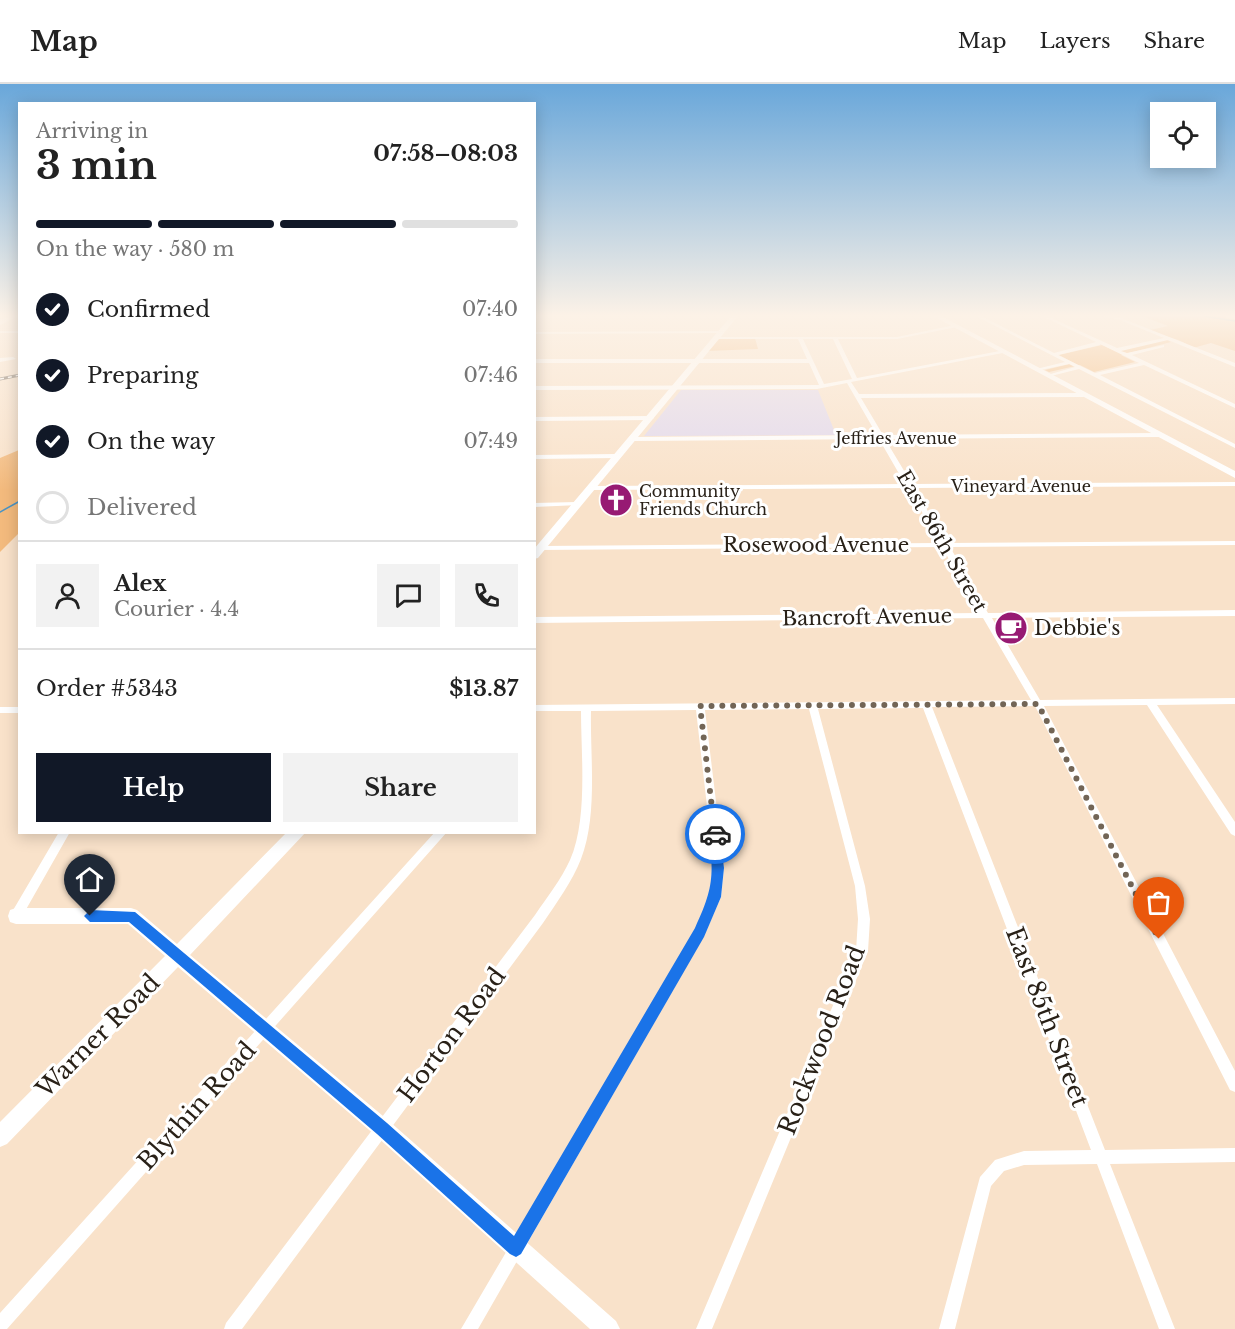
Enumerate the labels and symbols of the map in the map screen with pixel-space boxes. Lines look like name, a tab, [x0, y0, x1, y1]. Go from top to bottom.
street label: Jeffries Avenue	[833, 428, 957, 448]
street label: East 86th Street	[892, 466, 993, 617]
street label: Vineyard Avenue	[950, 476, 1091, 496]
place label: Community Friends Church	[639, 481, 767, 519]
church icon: Community Friends Church	[598, 482, 634, 518]
street label: Rosewood Avenue	[723, 533, 909, 557]
street label: Bancroft Avenue	[782, 604, 952, 630]
cafe icon: Debbie's	[993, 610, 1029, 646]
place label: Debbie's	[1034, 616, 1120, 640]
courier	[685, 804, 745, 864]
pin	[64, 854, 115, 916]
pin	[1133, 877, 1184, 939]
street label: East 85th Street	[1000, 923, 1095, 1111]
street label: Rockwood Road	[772, 941, 871, 1139]
street label: Horton Road	[392, 962, 512, 1108]
street label: Warner Road	[29, 968, 165, 1104]
street label: Blythin Road	[131, 1036, 262, 1176]

